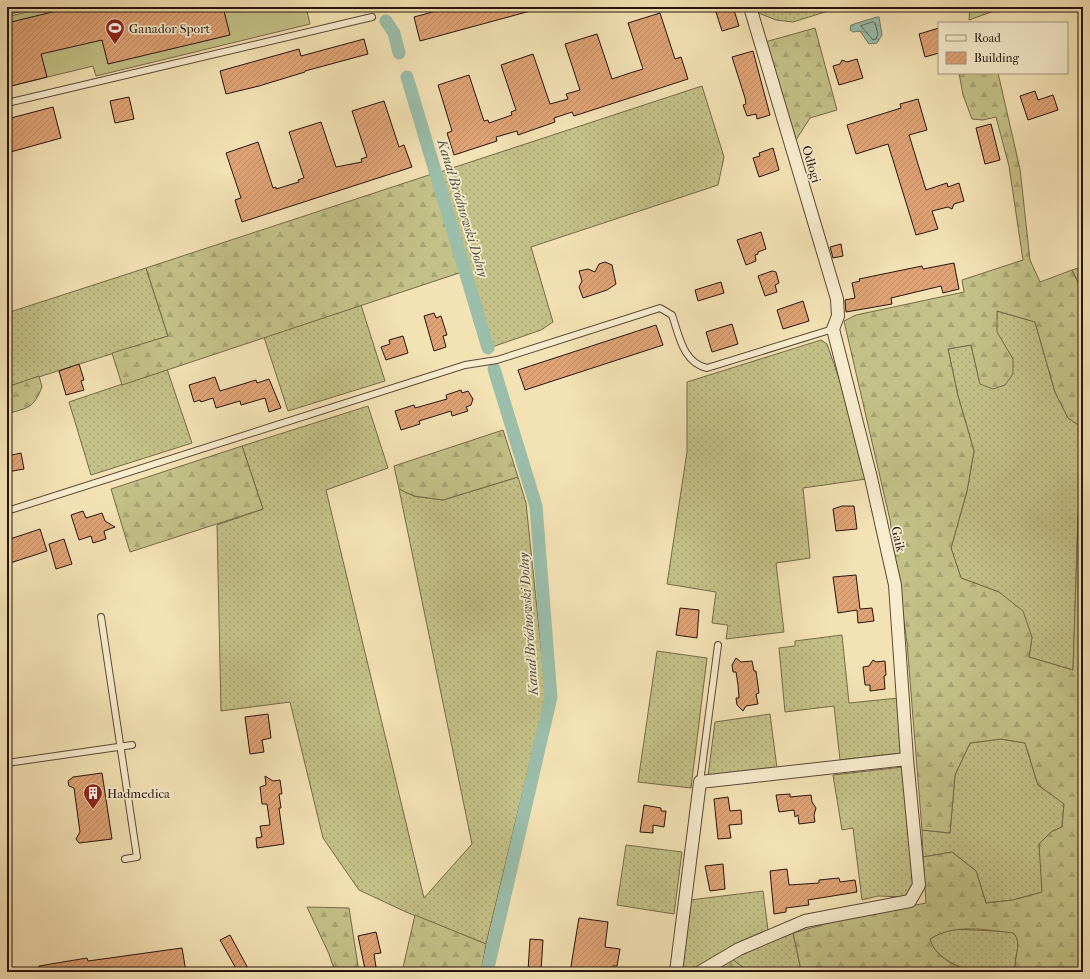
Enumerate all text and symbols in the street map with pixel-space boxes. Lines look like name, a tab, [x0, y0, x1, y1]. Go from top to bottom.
sports icon: Ganador Sport	[104, 17, 126, 45]
place label: Ganador Sport	[129, 21, 211, 36]
legend	[938, 22, 1068, 74]
text: Road	[974, 31, 1001, 45]
text: Building	[974, 51, 1019, 65]
water label: Kanał Bródnowski Dolny	[433, 136, 492, 280]
street label: Odłogi	[799, 144, 824, 185]
street label: Gaik	[888, 525, 909, 554]
water label: Kanał Bródnowski Dolny	[515, 551, 542, 697]
building icon: Hadmedica	[82, 782, 104, 810]
place label: Hadmedica	[107, 786, 171, 801]

